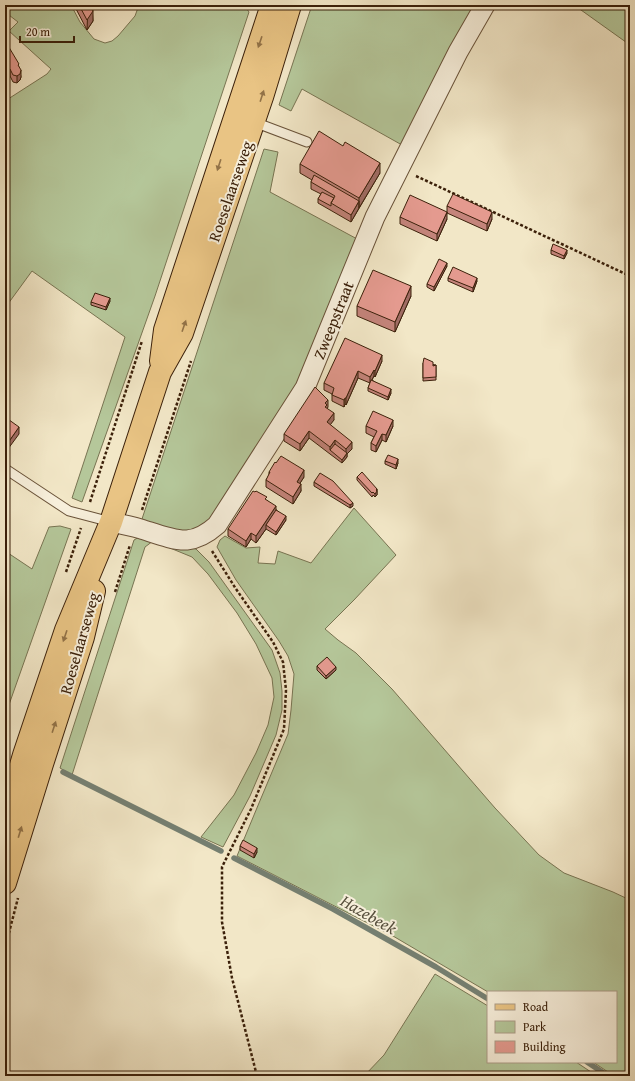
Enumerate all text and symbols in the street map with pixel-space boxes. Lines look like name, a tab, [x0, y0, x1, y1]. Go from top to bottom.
scale bar	[20, 18, 74, 44]
text: 20 m	[26, 23, 50, 40]
one-way arrow	[257, 36, 263, 48]
one-way arrow	[259, 90, 265, 102]
street label: Roeselaarseweg	[202, 137, 259, 245]
one-way arrow	[216, 160, 222, 172]
street label: Zweepstraat	[306, 277, 360, 363]
one-way arrow	[182, 319, 188, 331]
street label: Roeselaarseweg	[53, 589, 105, 697]
one-way arrow	[61, 630, 67, 642]
one-way arrow	[51, 720, 57, 732]
one-way arrow	[17, 825, 23, 837]
water label: Hazebeek	[335, 887, 402, 940]
legend	[487, 991, 617, 1063]
text: Road	[523, 998, 549, 1015]
text: Park	[523, 1018, 547, 1035]
text: Building	[523, 1038, 566, 1055]

